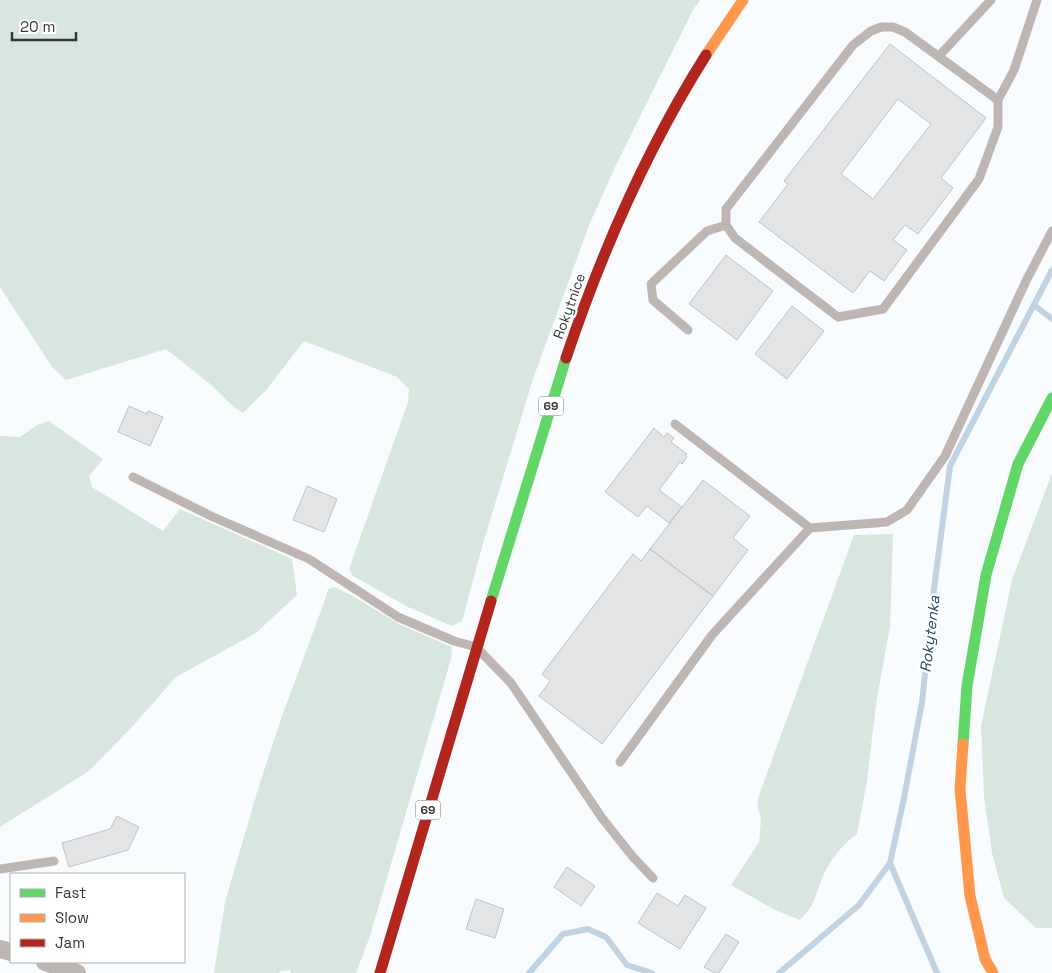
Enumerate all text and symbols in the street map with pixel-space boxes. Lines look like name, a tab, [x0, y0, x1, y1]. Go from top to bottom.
scale bar	[12, 10, 76, 42]
text: 20 m	[20, 17, 55, 36]
street label: Rokytnice	[549, 271, 589, 341]
road number: 69	[538, 396, 564, 416]
water label: Rokytenka	[915, 594, 944, 673]
road number: 69	[416, 800, 440, 820]
legend	[10, 873, 185, 963]
text: Fast	[55, 883, 86, 902]
text: Slow	[55, 908, 89, 927]
text: Jam	[55, 933, 85, 952]

